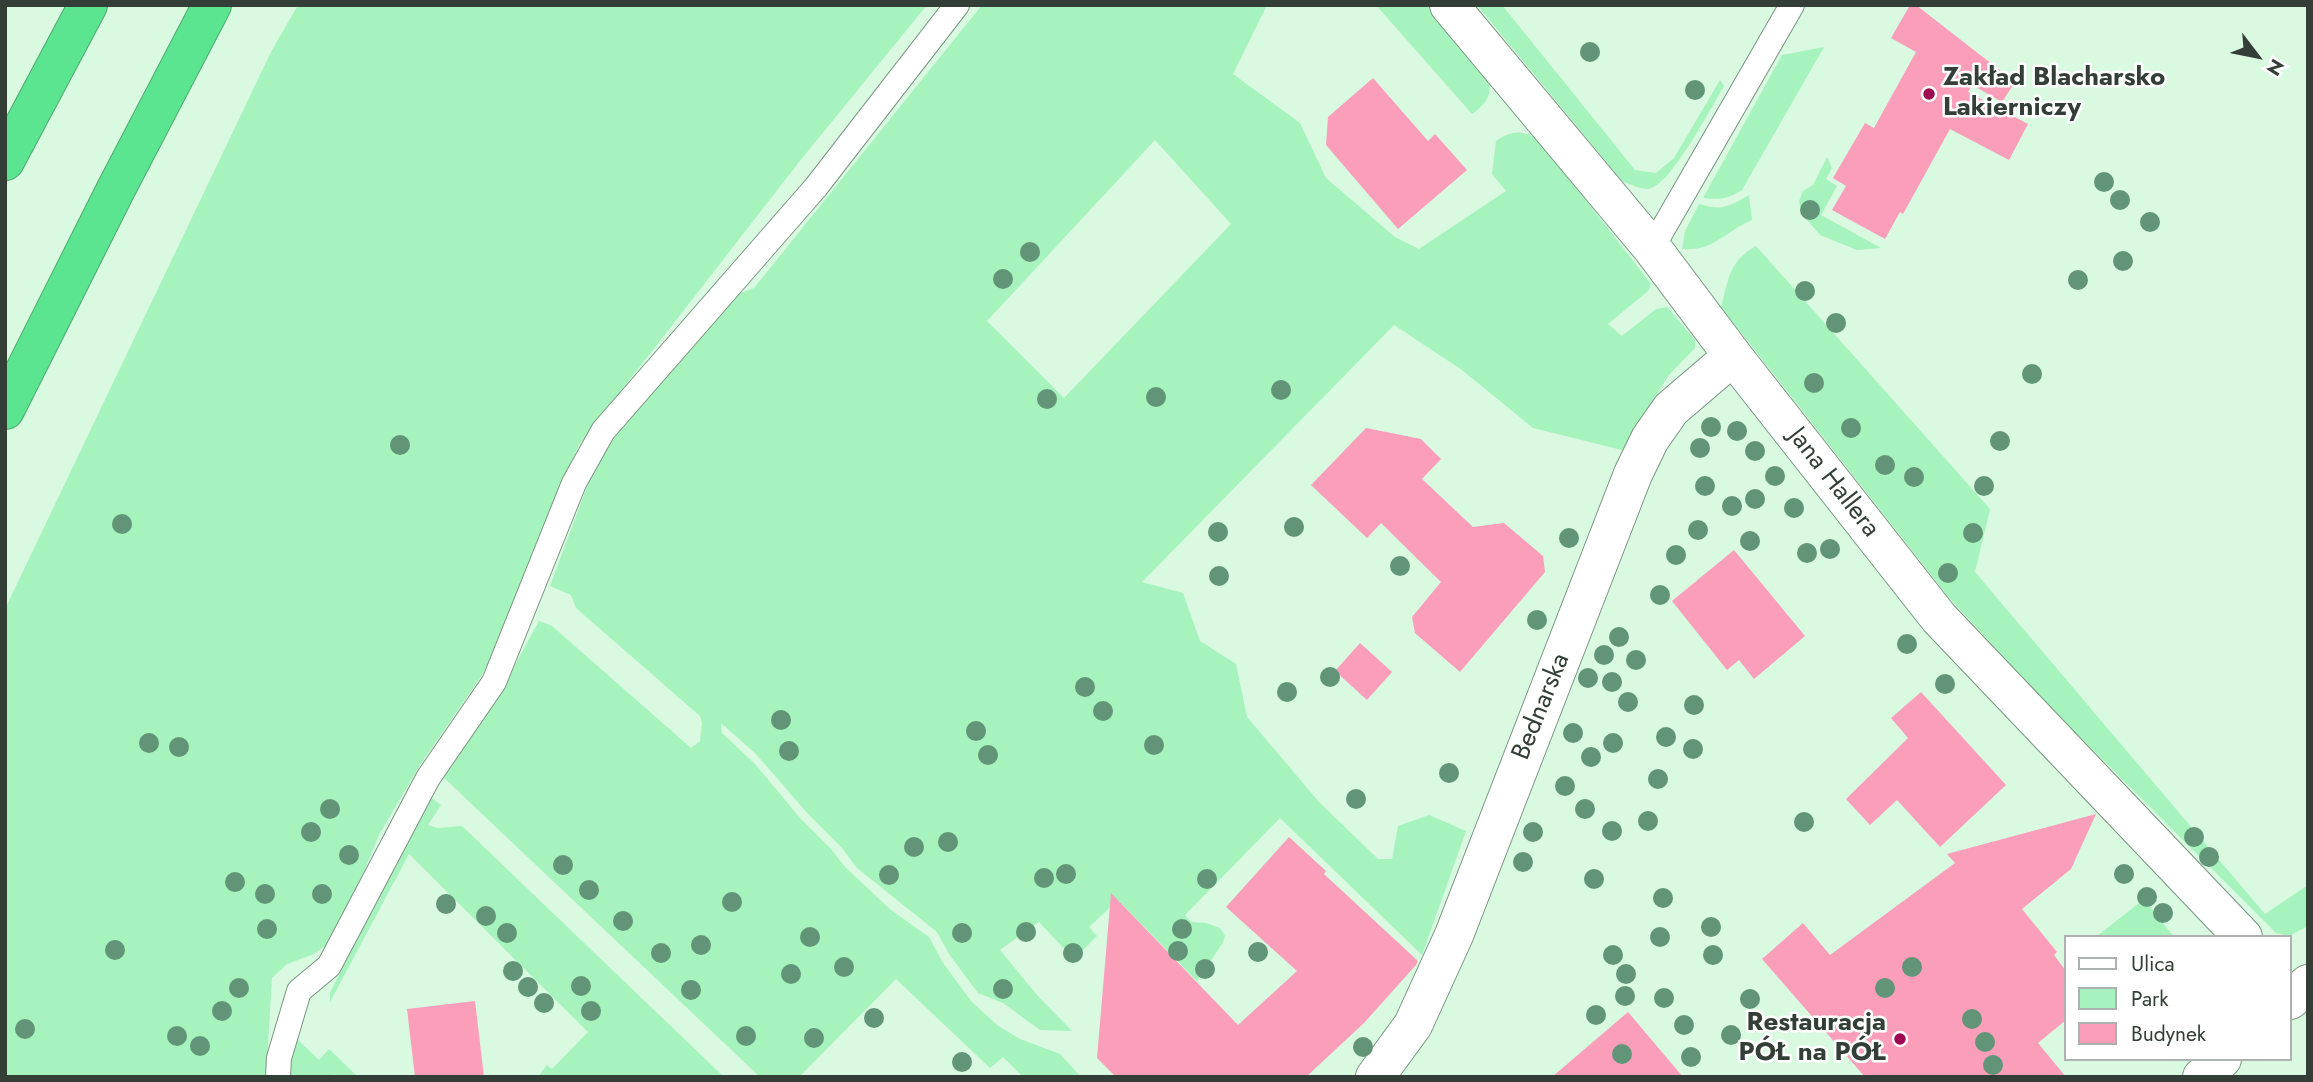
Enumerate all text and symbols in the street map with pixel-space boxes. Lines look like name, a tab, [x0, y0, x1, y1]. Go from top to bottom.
north arrow	[2222, 21, 2292, 91]
text: N	[2260, 54, 2291, 81]
place label: Zakład Blacharsko Lakierniczy	[1943, 63, 2165, 124]
marker: Zakład Blacharsko Lakierniczy	[1921, 86, 1937, 102]
street label: Jana Hallera	[1781, 422, 1885, 544]
street label: Bednarska	[1507, 649, 1577, 765]
legend	[2064, 935, 2292, 1061]
text: Ulica	[2131, 949, 2175, 979]
text: Park	[2131, 984, 2168, 1014]
place label: Restauracja PÓŁ na PÓŁ	[1739, 1008, 1886, 1070]
text: Budynek	[2131, 1019, 2206, 1049]
marker: Restauracja PÓŁ na PÓŁ	[1892, 1031, 1908, 1047]

